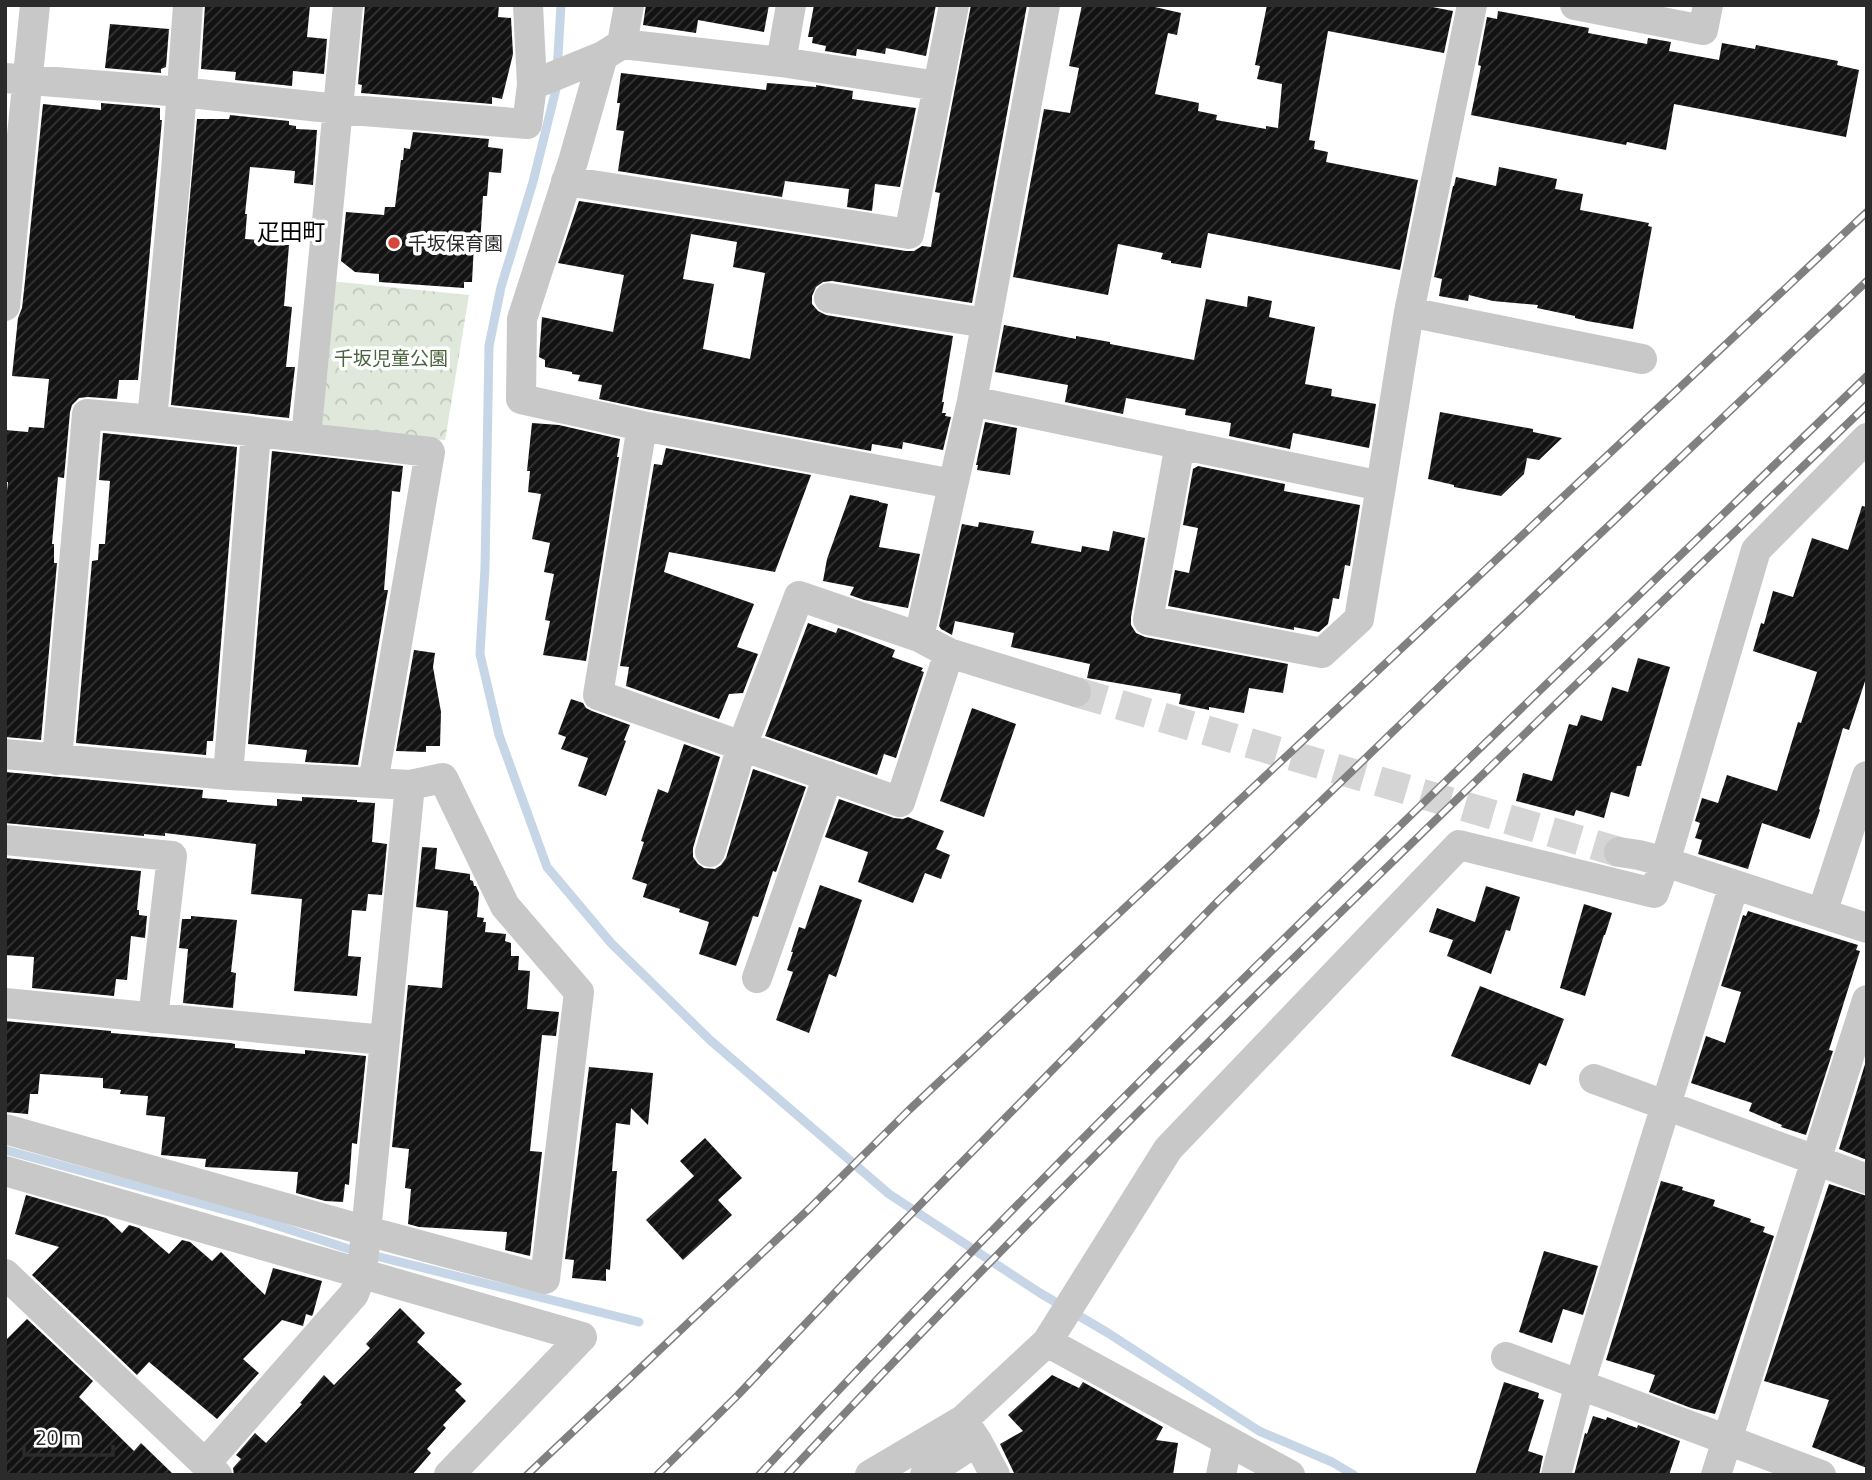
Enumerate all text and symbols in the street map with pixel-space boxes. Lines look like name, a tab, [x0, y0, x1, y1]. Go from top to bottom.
district label: 疋田町	[257, 214, 326, 249]
place label: 千坂保育園	[408, 228, 503, 257]
marker: 千坂保育園	[386, 235, 402, 251]
park label: 千坂児童公園	[334, 343, 448, 372]
scale bar	[24, 1414, 114, 1458]
text: 20 m	[35, 1421, 81, 1453]

